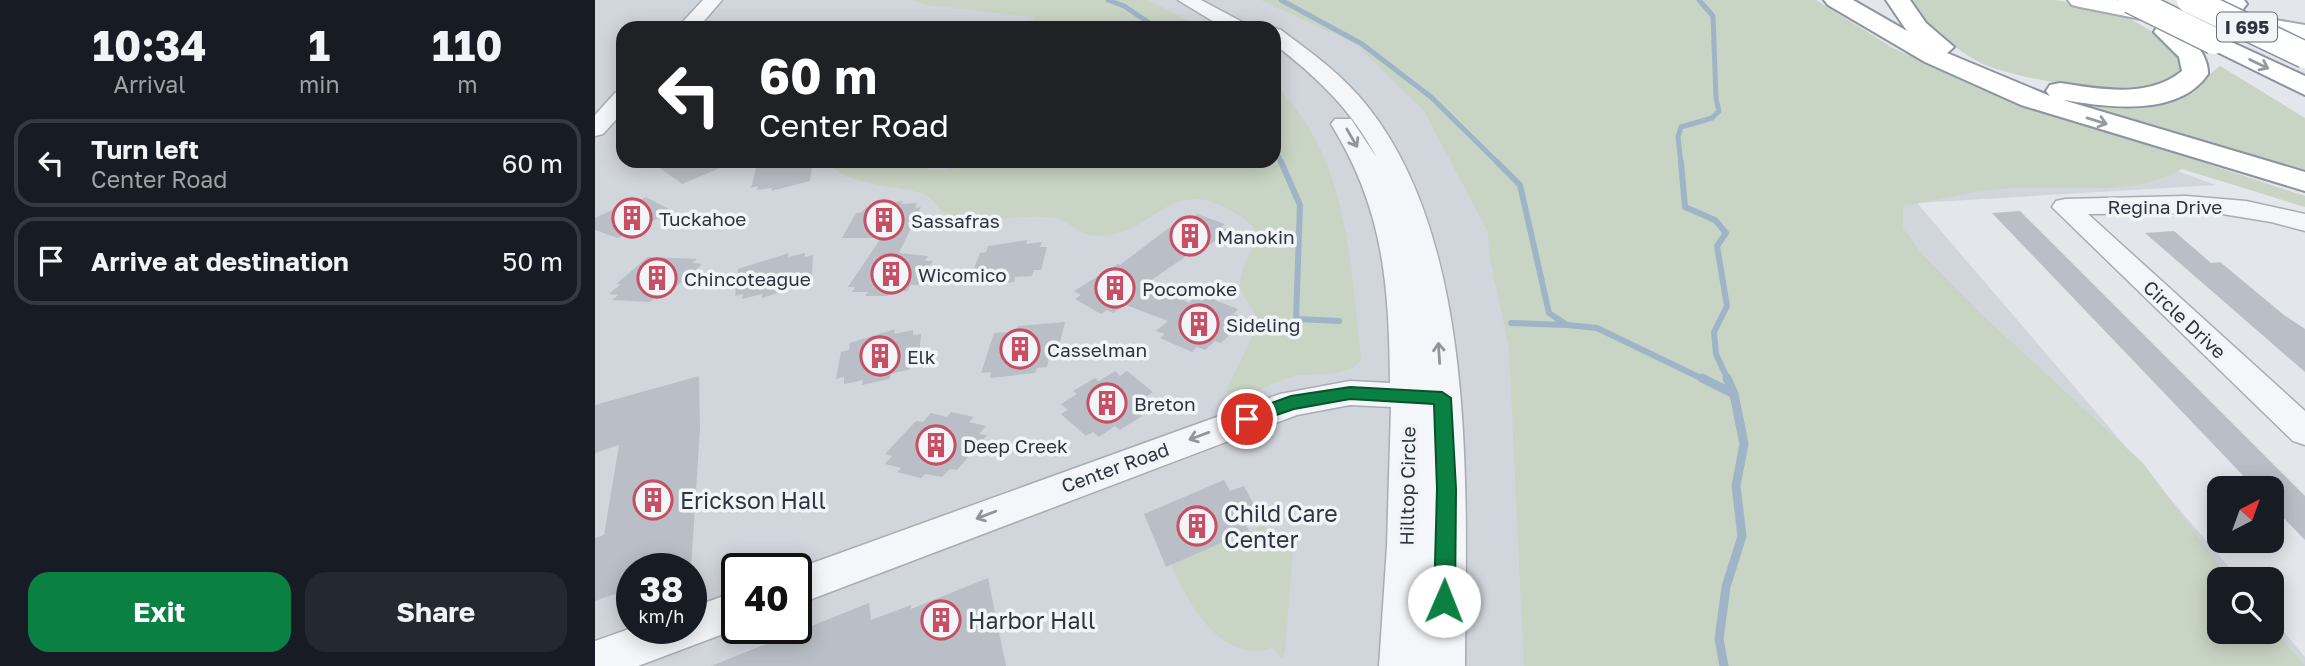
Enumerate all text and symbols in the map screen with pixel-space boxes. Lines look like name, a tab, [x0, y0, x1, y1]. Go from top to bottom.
road number: I 695	[2217, 12, 2277, 42]
text: 10:34	[92, 20, 207, 70]
text: 1	[309, 20, 330, 70]
text: 110	[432, 20, 503, 70]
text: 60 m	[759, 46, 877, 105]
icon: left	[644, 49, 735, 140]
one-way arrow	[2248, 58, 2269, 71]
text: Arrival	[113, 70, 186, 98]
text: min	[299, 70, 340, 98]
text: m	[457, 70, 478, 98]
text: Center Road	[759, 106, 949, 144]
one-way arrow	[2086, 115, 2108, 128]
one-way arrow	[1346, 128, 1360, 148]
text: Turn left	[91, 134, 199, 165]
icon: left	[32, 144, 70, 182]
text: 60 m	[502, 148, 563, 179]
text: Center Road	[91, 165, 228, 193]
street label: Regina Drive	[2108, 195, 2222, 218]
building icon: Tuckahoe	[611, 197, 653, 239]
building icon: Sassafras	[863, 199, 905, 241]
place label: Tuckahoe	[659, 207, 746, 230]
place label: Sassafras	[911, 209, 1000, 232]
building icon: Manokin	[1169, 215, 1211, 257]
place label: Manokin	[1217, 225, 1295, 248]
icon: arrive	[32, 242, 70, 280]
text: Arrive at destination	[91, 246, 349, 277]
text: 50 m	[502, 246, 563, 277]
building icon: Wicomico	[870, 253, 912, 295]
building icon: Chincoteague	[636, 257, 678, 299]
place label: Wicomico	[918, 263, 1007, 286]
place label: Chincoteague	[684, 267, 811, 290]
building icon: Pocomoke	[1094, 267, 1136, 309]
street label: Circle Drive	[2139, 275, 2231, 363]
place label: Pocomoke	[1142, 277, 1237, 300]
building icon: Sideling	[1178, 303, 1220, 345]
place label: Sideling	[1226, 313, 1301, 336]
building icon: Casselman	[999, 328, 1041, 370]
building icon: Elk	[859, 335, 901, 377]
place label: Casselman	[1047, 338, 1147, 361]
one-way arrow	[1432, 342, 1445, 365]
place label: Elk	[907, 345, 936, 368]
building icon: Breton	[1086, 382, 1128, 424]
pin	[1217, 389, 1277, 449]
place label: Breton	[1134, 392, 1196, 415]
icon: arrive	[1228, 400, 1266, 438]
building icon: Deep Creek	[915, 424, 957, 466]
street label: Hilltop Circle	[1394, 426, 1420, 546]
one-way arrow	[1188, 431, 1210, 444]
place label: Deep Creek	[963, 434, 1068, 457]
street label: Center Road	[1058, 437, 1172, 497]
north arrow	[2207, 476, 2284, 553]
map controls	[2207, 476, 2284, 644]
building icon: Erickson Hall	[632, 479, 674, 521]
place label: Erickson Hall	[680, 486, 826, 514]
place label: Child Care Center	[1224, 499, 1338, 553]
building icon: Child Care Center	[1176, 505, 1218, 547]
one-way arrow	[975, 510, 997, 523]
speed limit sign: 40	[721, 553, 812, 644]
position arrow	[1407, 564, 1481, 638]
button: search	[2207, 567, 2284, 644]
text: 38	[640, 568, 683, 610]
button: Exit	[28, 572, 291, 652]
button: Share	[305, 572, 567, 652]
building icon: Harbor Hall	[920, 599, 962, 641]
text: km/h	[639, 605, 684, 627]
place label: Harbor Hall	[968, 606, 1095, 634]

